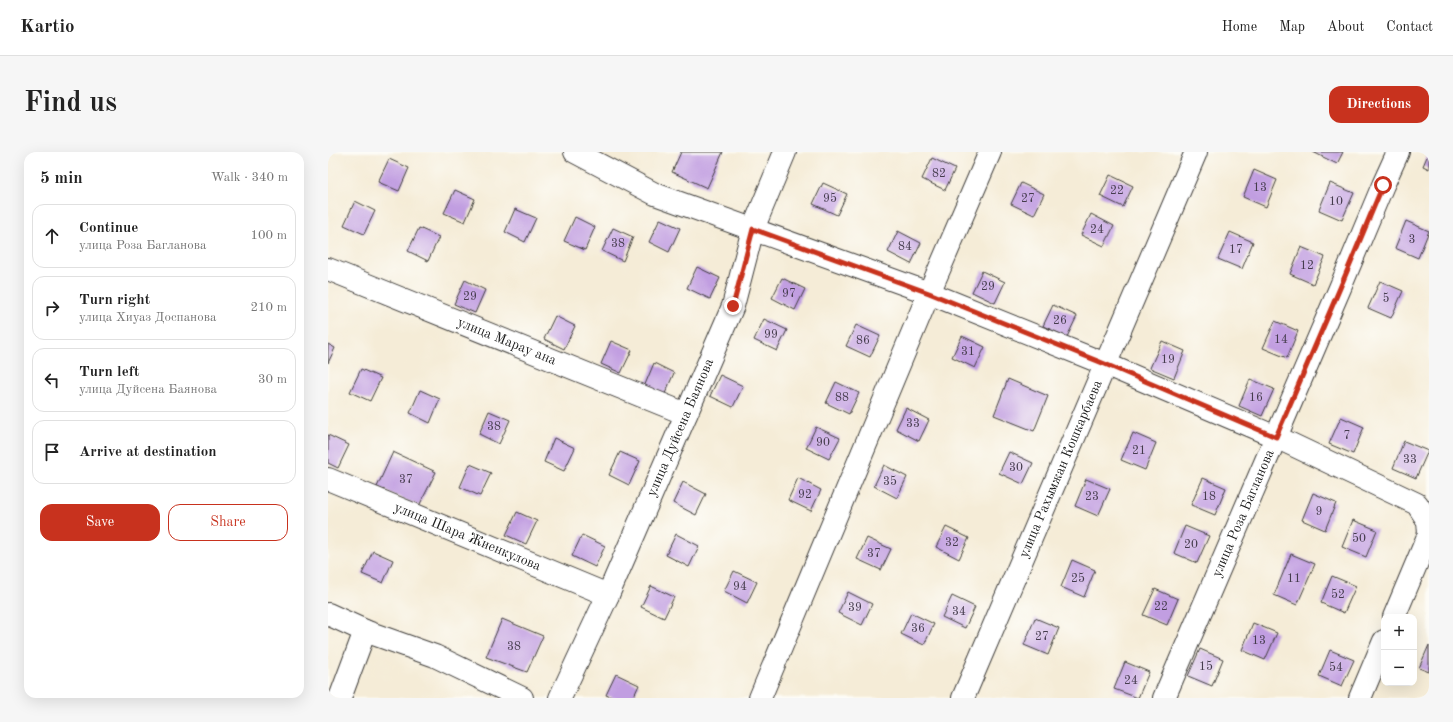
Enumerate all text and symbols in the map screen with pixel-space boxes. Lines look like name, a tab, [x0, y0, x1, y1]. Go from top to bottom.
text: Kartio	[20, 18, 75, 37]
text: Home	[1222, 20, 1257, 34]
text: Map	[1279, 20, 1305, 34]
text: About	[1327, 20, 1364, 34]
text: Contact	[1386, 20, 1433, 34]
button: Directions	[1329, 86, 1429, 123]
text: Find us	[24, 90, 117, 118]
house number: 82	[932, 168, 946, 180]
text: 5 min	[40, 170, 83, 187]
text: Walk · 340 m	[211, 171, 288, 184]
route start	[1374, 176, 1392, 194]
house number: 13	[1253, 182, 1267, 194]
house number: 22	[1110, 185, 1124, 197]
house number: 95	[823, 192, 837, 205]
house number: 27	[1021, 193, 1035, 205]
house number: 10	[1329, 196, 1343, 208]
text: Continue	[79, 221, 138, 236]
house number: 24	[1090, 224, 1104, 236]
icon: ahead	[41, 225, 63, 247]
text: 100 m	[250, 229, 287, 242]
house number: 3	[1409, 234, 1415, 246]
house number: 38	[611, 238, 625, 250]
text: улица Роза Багланова	[79, 239, 206, 252]
house number: 84	[898, 241, 912, 253]
house number: 17	[1229, 244, 1243, 256]
house number: 12	[1300, 260, 1314, 272]
house number: 29	[981, 281, 995, 293]
house number: 97	[782, 288, 796, 300]
house number: 29	[463, 291, 477, 303]
house number: 5	[1383, 292, 1390, 305]
text: Turn right	[79, 293, 150, 308]
icon: right	[41, 297, 63, 319]
route end	[724, 297, 742, 315]
text: 210 m	[250, 301, 287, 314]
text: улица Хиуаз Доспанова	[79, 311, 216, 324]
street label: улица Марау ана	[455, 315, 558, 368]
house number: 26	[1053, 315, 1067, 327]
house number: 99	[764, 329, 778, 341]
house number: 14	[1274, 334, 1288, 346]
house number: 86	[856, 335, 870, 347]
house number: 31	[961, 346, 975, 358]
house number: 19	[1161, 354, 1175, 366]
street label: улица Дуйсена Баянова	[644, 357, 716, 499]
text: Turn left	[79, 365, 139, 380]
icon: left	[41, 369, 63, 391]
text: 30 m	[258, 373, 287, 386]
street label: улица Рахымжан Кошкарбаева	[1017, 378, 1105, 560]
text: улица Дуйсена Баянова	[79, 383, 217, 396]
house number: 88	[835, 392, 849, 404]
house number: 16	[1249, 392, 1263, 404]
house number: 33	[906, 418, 920, 430]
house number: 38	[487, 421, 501, 433]
house number: 7	[1344, 430, 1350, 442]
house number: 90	[816, 437, 830, 449]
icon: arrive	[41, 441, 63, 463]
text: Arrive at destination	[79, 445, 217, 460]
house number: 21	[1132, 445, 1146, 457]
street label: улица Роза Багланова	[1210, 447, 1277, 579]
house number: 33	[1403, 454, 1417, 466]
house number: 30	[1009, 462, 1023, 474]
house number: 37	[399, 474, 413, 486]
house number: 35	[883, 475, 897, 488]
house number: 92	[798, 489, 812, 501]
house number: 23	[1085, 491, 1099, 503]
house number: 18	[1202, 491, 1216, 503]
street label: улица Шара Жиенкулова	[392, 500, 543, 573]
button: Save	[40, 504, 160, 541]
button: Share	[168, 504, 288, 541]
house number: 9	[1316, 506, 1322, 518]
house number: 50	[1352, 532, 1366, 545]
house number: 32	[945, 537, 959, 549]
house number: 20	[1184, 539, 1198, 551]
house number: 37	[867, 548, 881, 560]
house number: 25	[1071, 572, 1085, 585]
house number: 11	[1287, 573, 1301, 585]
house number: 94	[733, 581, 747, 593]
house number: 52	[1331, 588, 1345, 601]
house number: 22	[1154, 601, 1168, 613]
house number: 39	[848, 602, 862, 614]
house number: 34	[952, 606, 966, 618]
map controls	[1381, 614, 1417, 686]
button: +	[1381, 614, 1417, 650]
house number: 36	[911, 623, 925, 635]
house number: 27	[1035, 631, 1049, 643]
house number: 13	[1252, 635, 1266, 647]
house number: 38	[507, 641, 521, 653]
button: −	[1381, 650, 1417, 686]
house number: 15	[1199, 660, 1213, 673]
house number: 54	[1329, 661, 1343, 674]
house number: 24	[1124, 675, 1138, 687]

